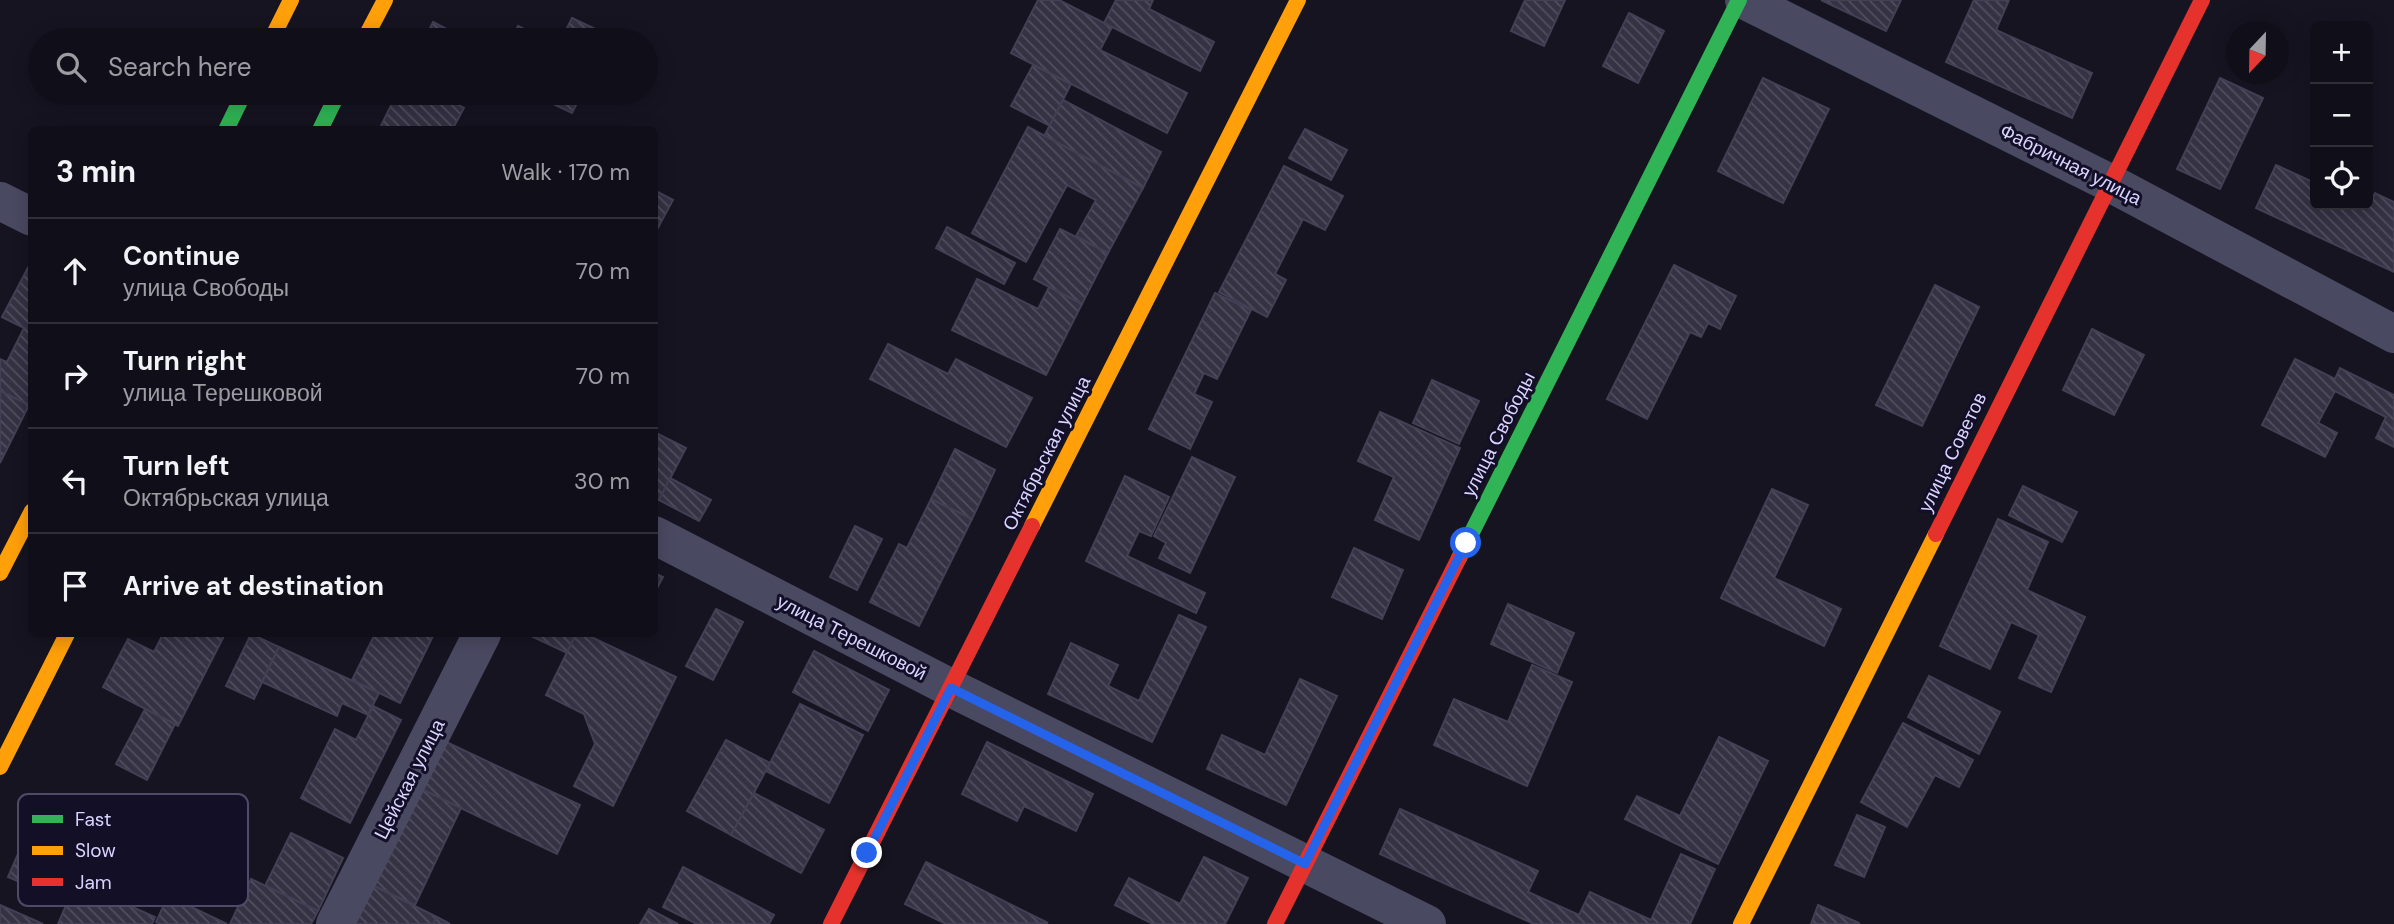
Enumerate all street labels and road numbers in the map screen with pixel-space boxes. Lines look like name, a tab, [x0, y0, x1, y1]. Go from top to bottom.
street label: Фабричная улица	[1996, 118, 2146, 211]
street label: улица Свободы	[1456, 367, 1541, 501]
street label: Октябрьская улица	[997, 371, 1096, 535]
street label: улица Советов	[1913, 388, 1992, 516]
street label: улица Терешковой	[773, 589, 931, 686]
street label: Цейская улица	[368, 715, 451, 844]

